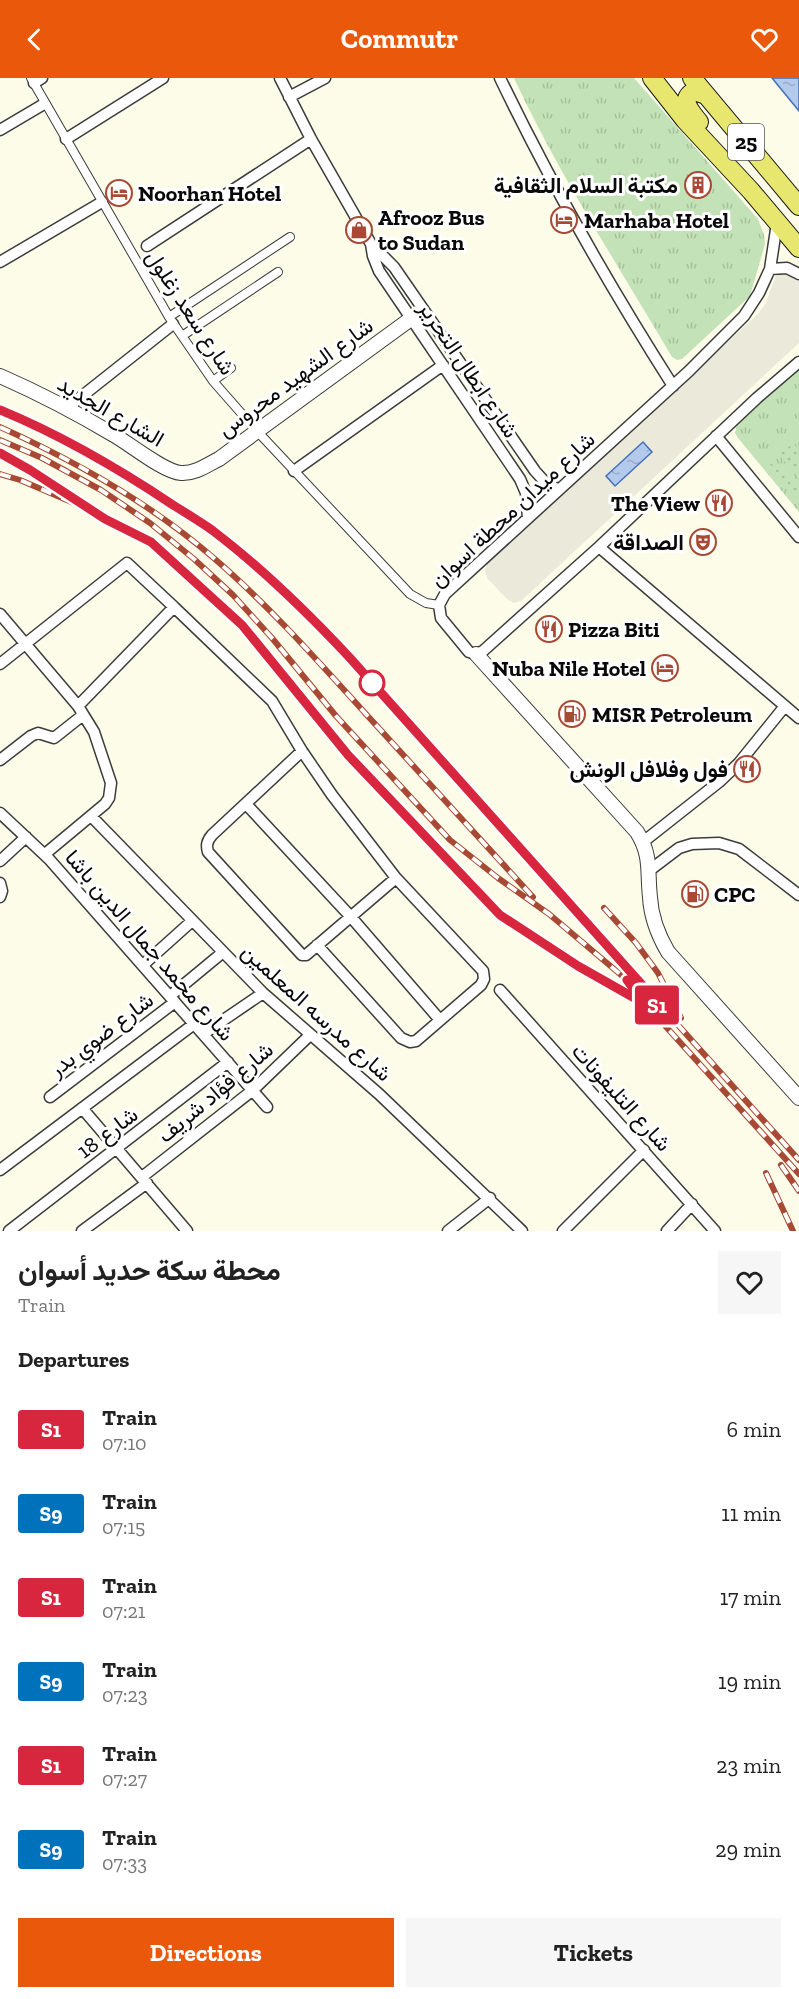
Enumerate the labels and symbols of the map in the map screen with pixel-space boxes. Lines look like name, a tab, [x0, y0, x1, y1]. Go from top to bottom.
road number: 25	[728, 124, 764, 160]
building icon: مكتبة السلام الثقافية	[683, 170, 713, 200]
place label: مكتبة السلام الثقافية	[494, 172, 678, 200]
hotel icon: Noorhan Hotel	[104, 178, 134, 208]
place label: Noorhan Hotel	[138, 180, 281, 207]
place label: Afrooz Bus to Sudan	[378, 204, 485, 256]
hotel icon: Marhaba Hotel	[549, 205, 579, 235]
place label: Marhaba Hotel	[584, 207, 729, 234]
shop icon: Afrooz Bus to Sudan	[344, 215, 374, 245]
street label: شارع سعد زغلول	[139, 245, 241, 381]
street label: شارع ابطال التحرير	[411, 295, 524, 443]
street label: شارع الشهيد محروس	[212, 312, 379, 444]
street label: الشارع الجديد	[52, 370, 169, 454]
street label: شارع ميدان محطة اسوان	[424, 426, 601, 594]
restaurant icon: The View	[704, 488, 734, 518]
place label: The View	[611, 490, 700, 517]
theatre icon: الصداقة	[688, 527, 718, 557]
place label: الصداقة	[613, 529, 684, 556]
restaurant icon: Pizza Biti	[534, 614, 564, 644]
place label: Pizza Biti	[568, 616, 660, 643]
hotel icon: Nuba Nile Hotel	[650, 653, 680, 683]
place label: Nuba Nile Hotel	[492, 655, 646, 682]
unlabelled marker	[359, 670, 385, 696]
fuel station icon: MISR Petroleum	[557, 699, 587, 729]
place label: MISR Petroleum	[592, 701, 753, 728]
restaurant icon: فول وفلافل الونش	[732, 754, 762, 784]
place label: فول وفلافل الونش	[570, 756, 728, 783]
street label: شارع محمد جمال الدين باشا	[59, 844, 240, 1047]
fuel station icon: CPC	[680, 879, 710, 909]
place label: CPC	[714, 881, 756, 908]
street label: شارع مدرسه المعلمين	[235, 938, 397, 1088]
street label: شارع ضوي بدر	[43, 986, 162, 1087]
line badge: S1	[630, 986, 684, 1024]
street label: شارع فؤاد شريف	[152, 1036, 279, 1149]
street label: شارع التليفونات	[565, 1038, 677, 1158]
street label: شارع 18	[71, 1101, 144, 1165]

